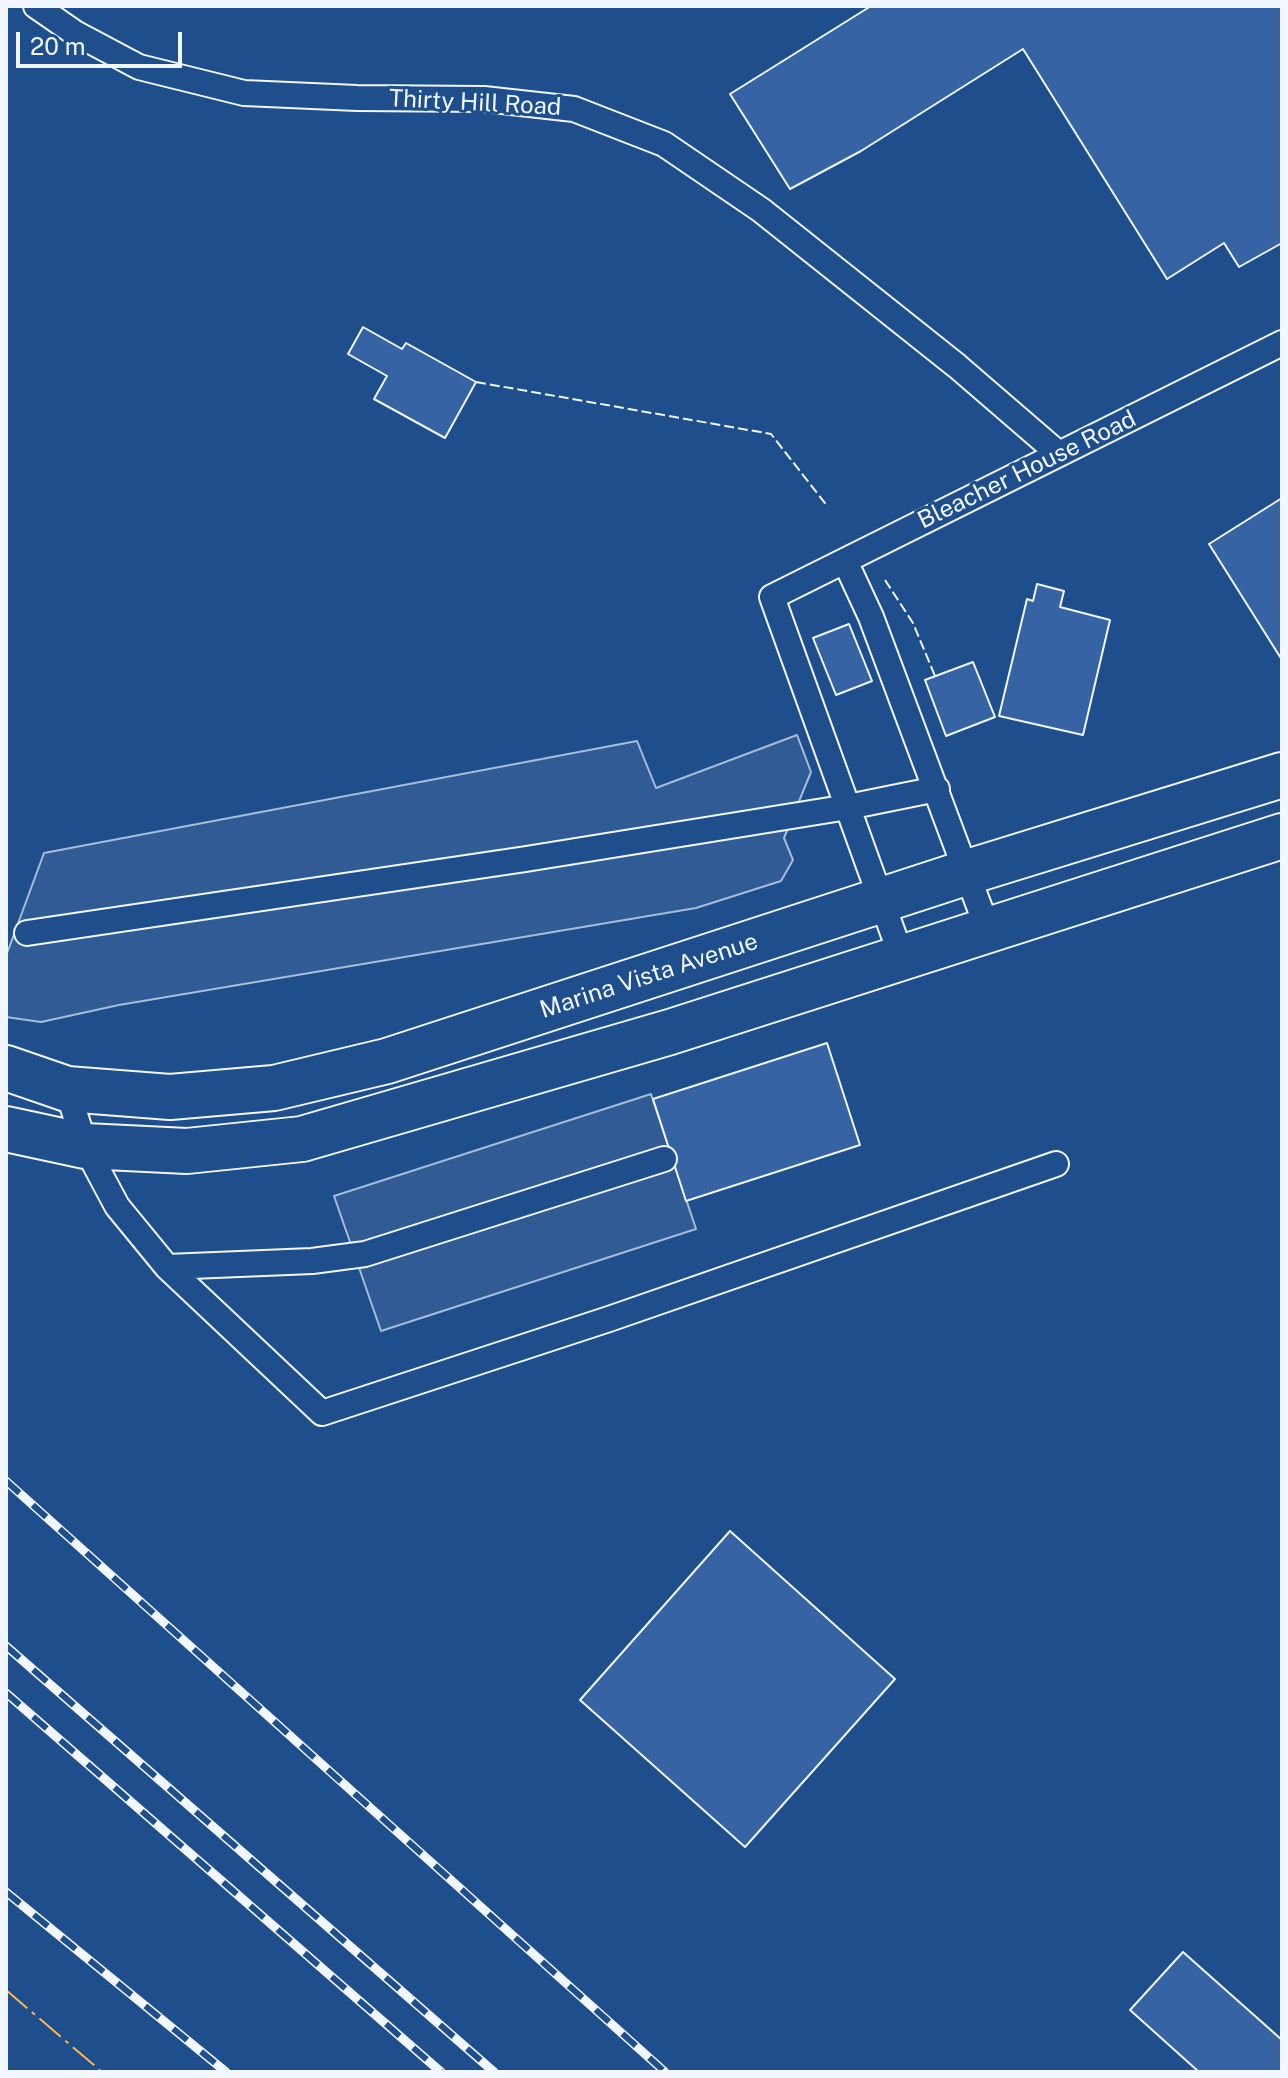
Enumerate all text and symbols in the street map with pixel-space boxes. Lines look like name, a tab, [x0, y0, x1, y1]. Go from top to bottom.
scale bar	[20, 16, 186, 66]
text: 20 m	[30, 32, 86, 60]
street label: Thirty Hill Road	[388, 84, 562, 122]
street label: Bleacher House Road	[913, 405, 1141, 535]
street label: Marina Vista Avenue	[536, 927, 762, 1025]

